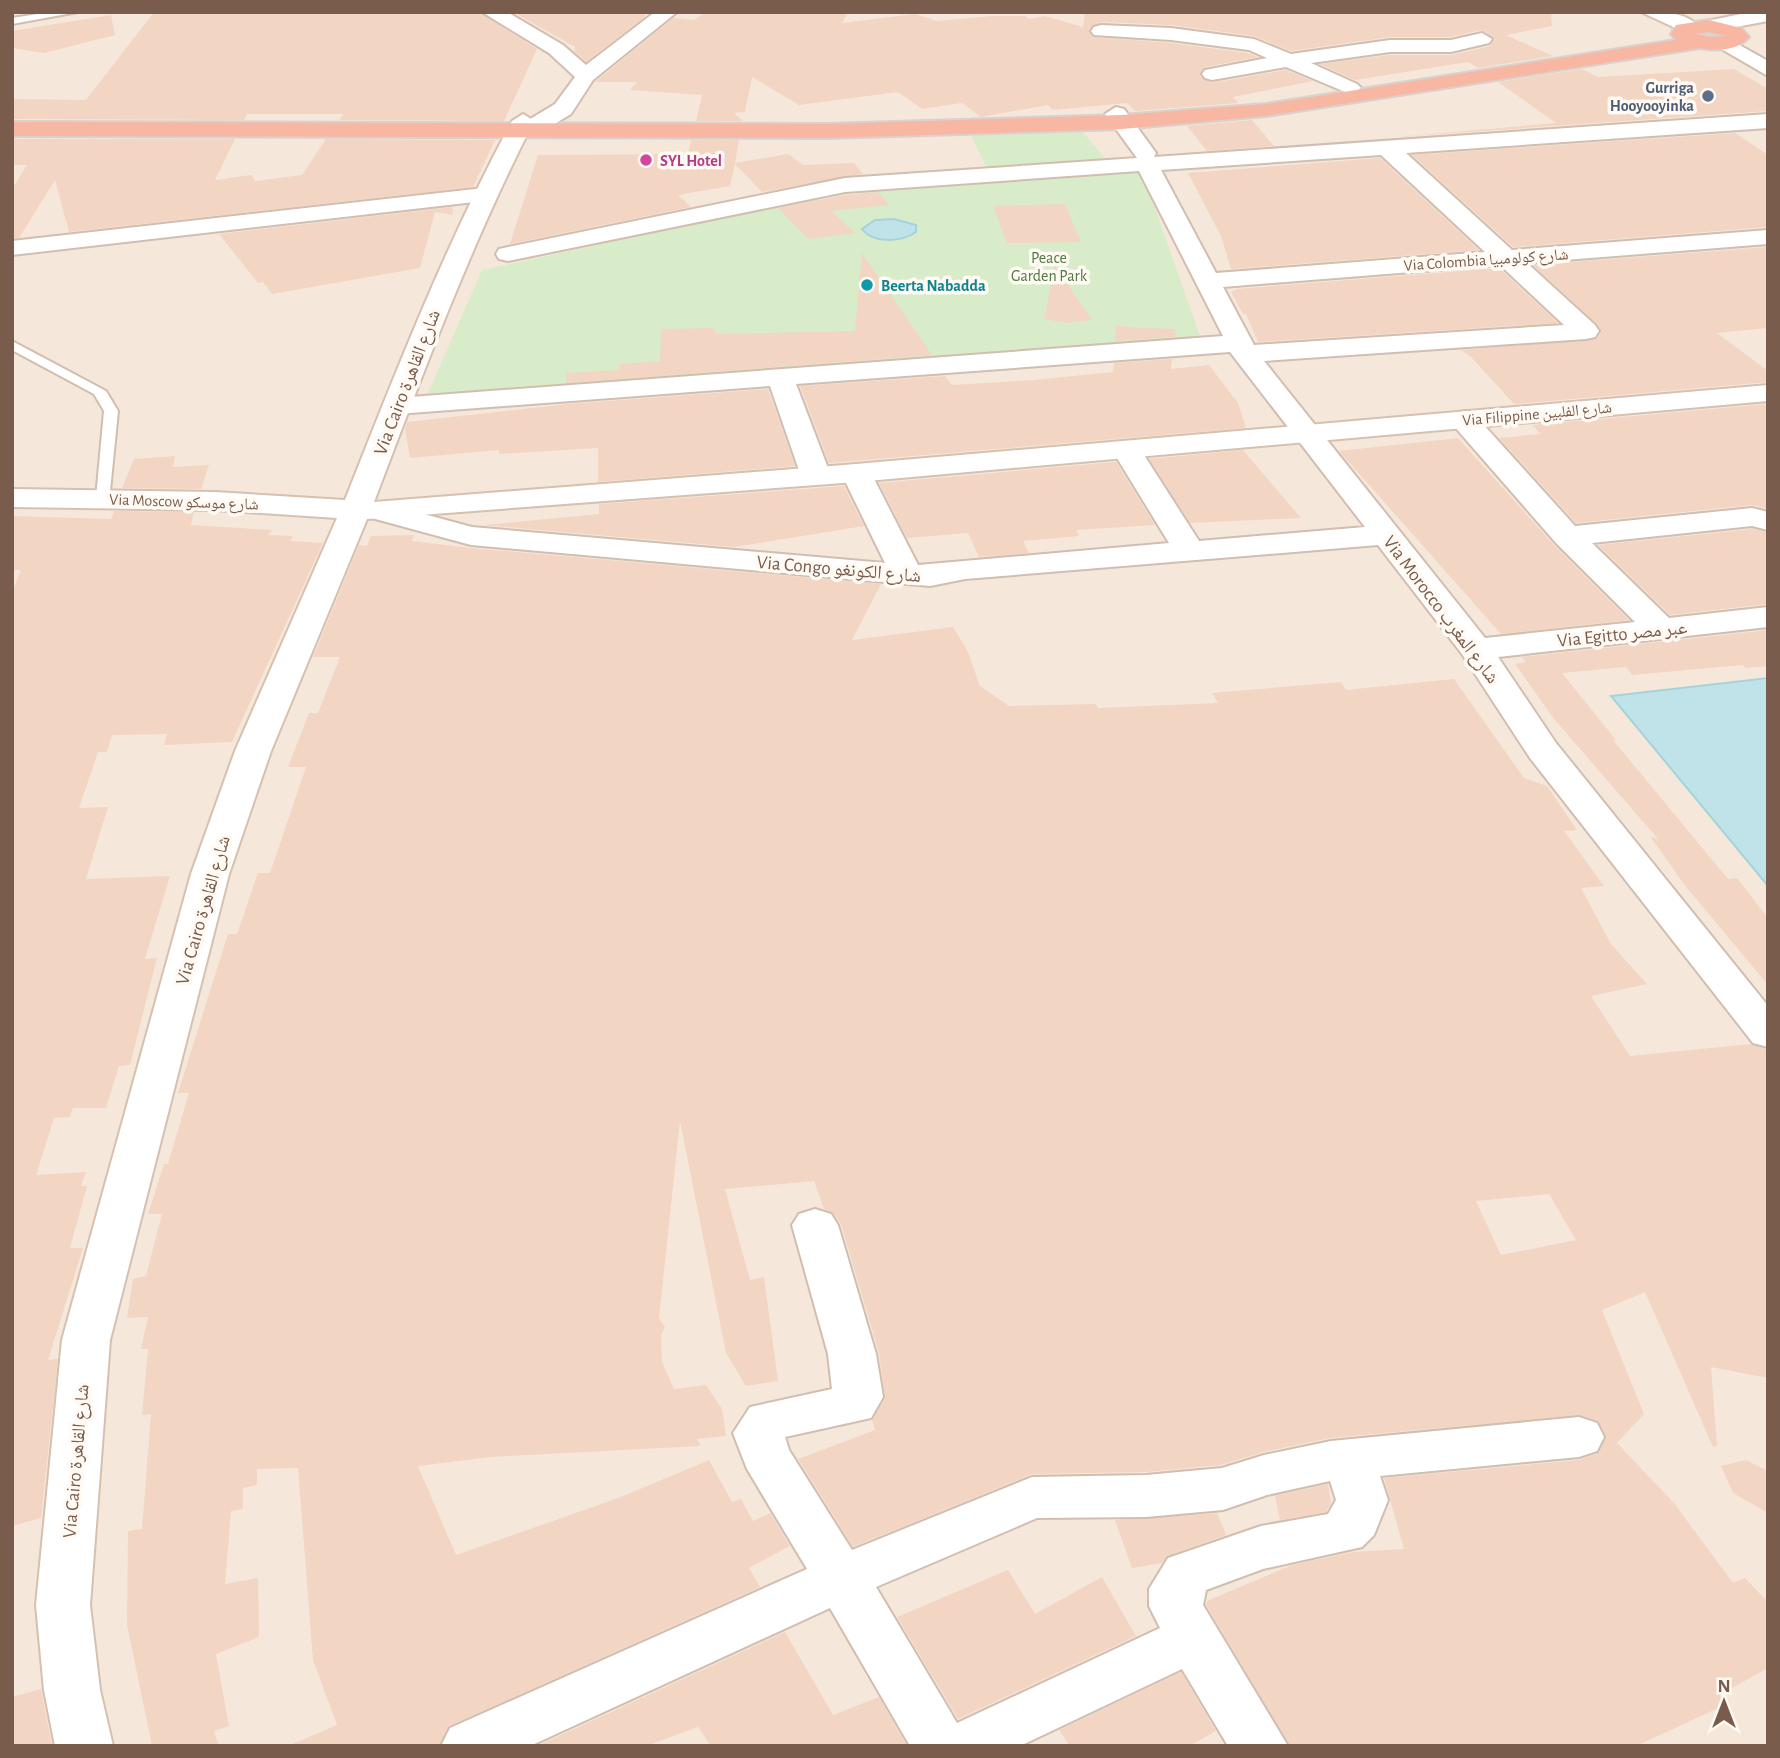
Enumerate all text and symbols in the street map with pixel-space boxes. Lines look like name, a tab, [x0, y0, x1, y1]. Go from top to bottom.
place label: Gurriga Hooyooyinka	[1610, 80, 1694, 115]
marker: Gurriga Hooyooyinka	[1700, 88, 1716, 104]
marker: SYL Hotel	[638, 152, 654, 168]
place label: SYL Hotel	[660, 153, 722, 169]
street label: Via Colombia شارع كولومبيا	[1403, 246, 1569, 276]
park label: Peace Garden Park	[1011, 250, 1088, 284]
marker: Beerta Nabadda	[859, 277, 875, 293]
place label: Beerta Nabadda	[881, 278, 986, 294]
street label: Via Cairo شارع القاهرة	[371, 307, 445, 458]
street label: Via Filippine شارع الفلبين	[1462, 399, 1613, 431]
street label: Via Moscow شارع موسكو	[109, 491, 259, 515]
street label: Via Morocco شارع المغرب	[1378, 533, 1502, 688]
street label: Via Congo شارع الكونغو	[756, 553, 922, 587]
street label: Via Egitto عبر مصر	[1556, 618, 1689, 652]
street label: Via Cairo شارع القاهرة	[173, 834, 235, 987]
street label: Via Cairo شارع القاهرة	[60, 1384, 94, 1539]
north arrow	[1689, 1667, 1759, 1737]
text: N	[1717, 1677, 1731, 1696]

